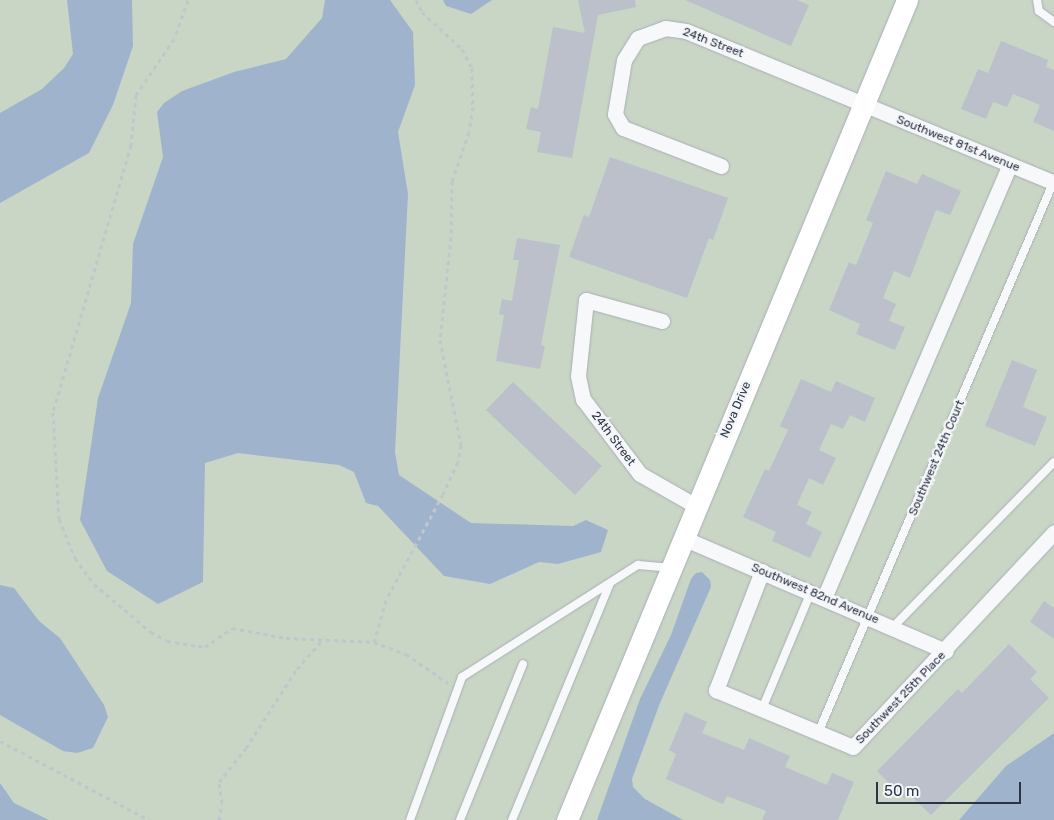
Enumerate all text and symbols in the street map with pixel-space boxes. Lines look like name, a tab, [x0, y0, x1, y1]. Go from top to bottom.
street label: 24th Street	[681, 25, 745, 61]
street label: Southwest 81st Avenue	[894, 113, 1022, 175]
street label: Nova Drive	[718, 380, 754, 440]
street label: Southwest 24th Court	[906, 398, 968, 518]
street label: 24th Street	[588, 409, 638, 469]
street label: Southwest 82nd Avenue	[749, 561, 881, 627]
street label: Southwest 25th Place	[853, 649, 949, 747]
scale bar	[879, 772, 1024, 804]
text: 50 m	[884, 782, 919, 800]

